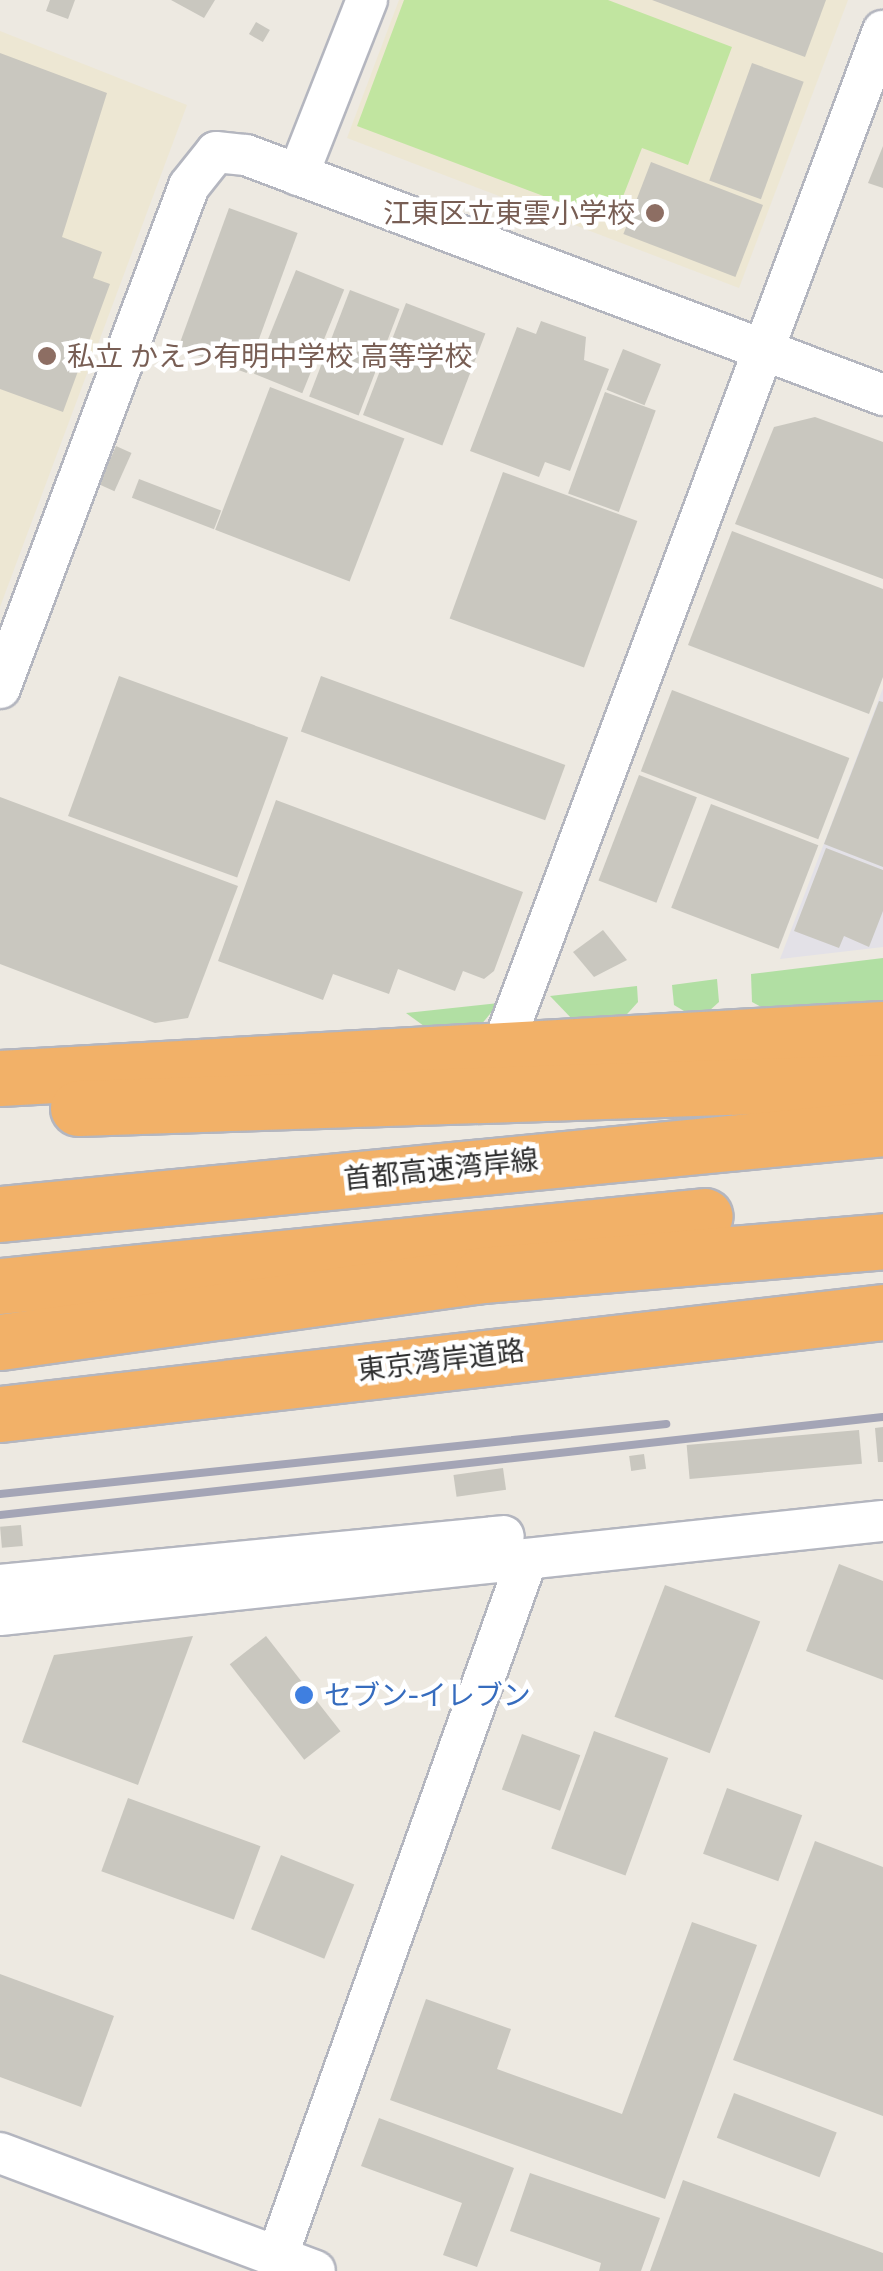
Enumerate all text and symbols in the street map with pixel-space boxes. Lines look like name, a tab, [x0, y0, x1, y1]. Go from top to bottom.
place label: 江東区立東雲小学校	[383, 196, 635, 230]
marker: 江東区立東雲小学校	[644, 202, 666, 224]
place label: 私立 かえつ有明中学校 高等学校	[67, 339, 473, 373]
marker: 私立 かえつ有明中学校 高等学校	[36, 345, 58, 367]
street label: 首都高速湾岸線	[342, 1142, 540, 1196]
street label: 東京湾岸道路	[356, 1333, 526, 1387]
place label: セブン-イレブン	[324, 1678, 531, 1712]
marker: セブン-イレブン	[293, 1684, 315, 1706]

